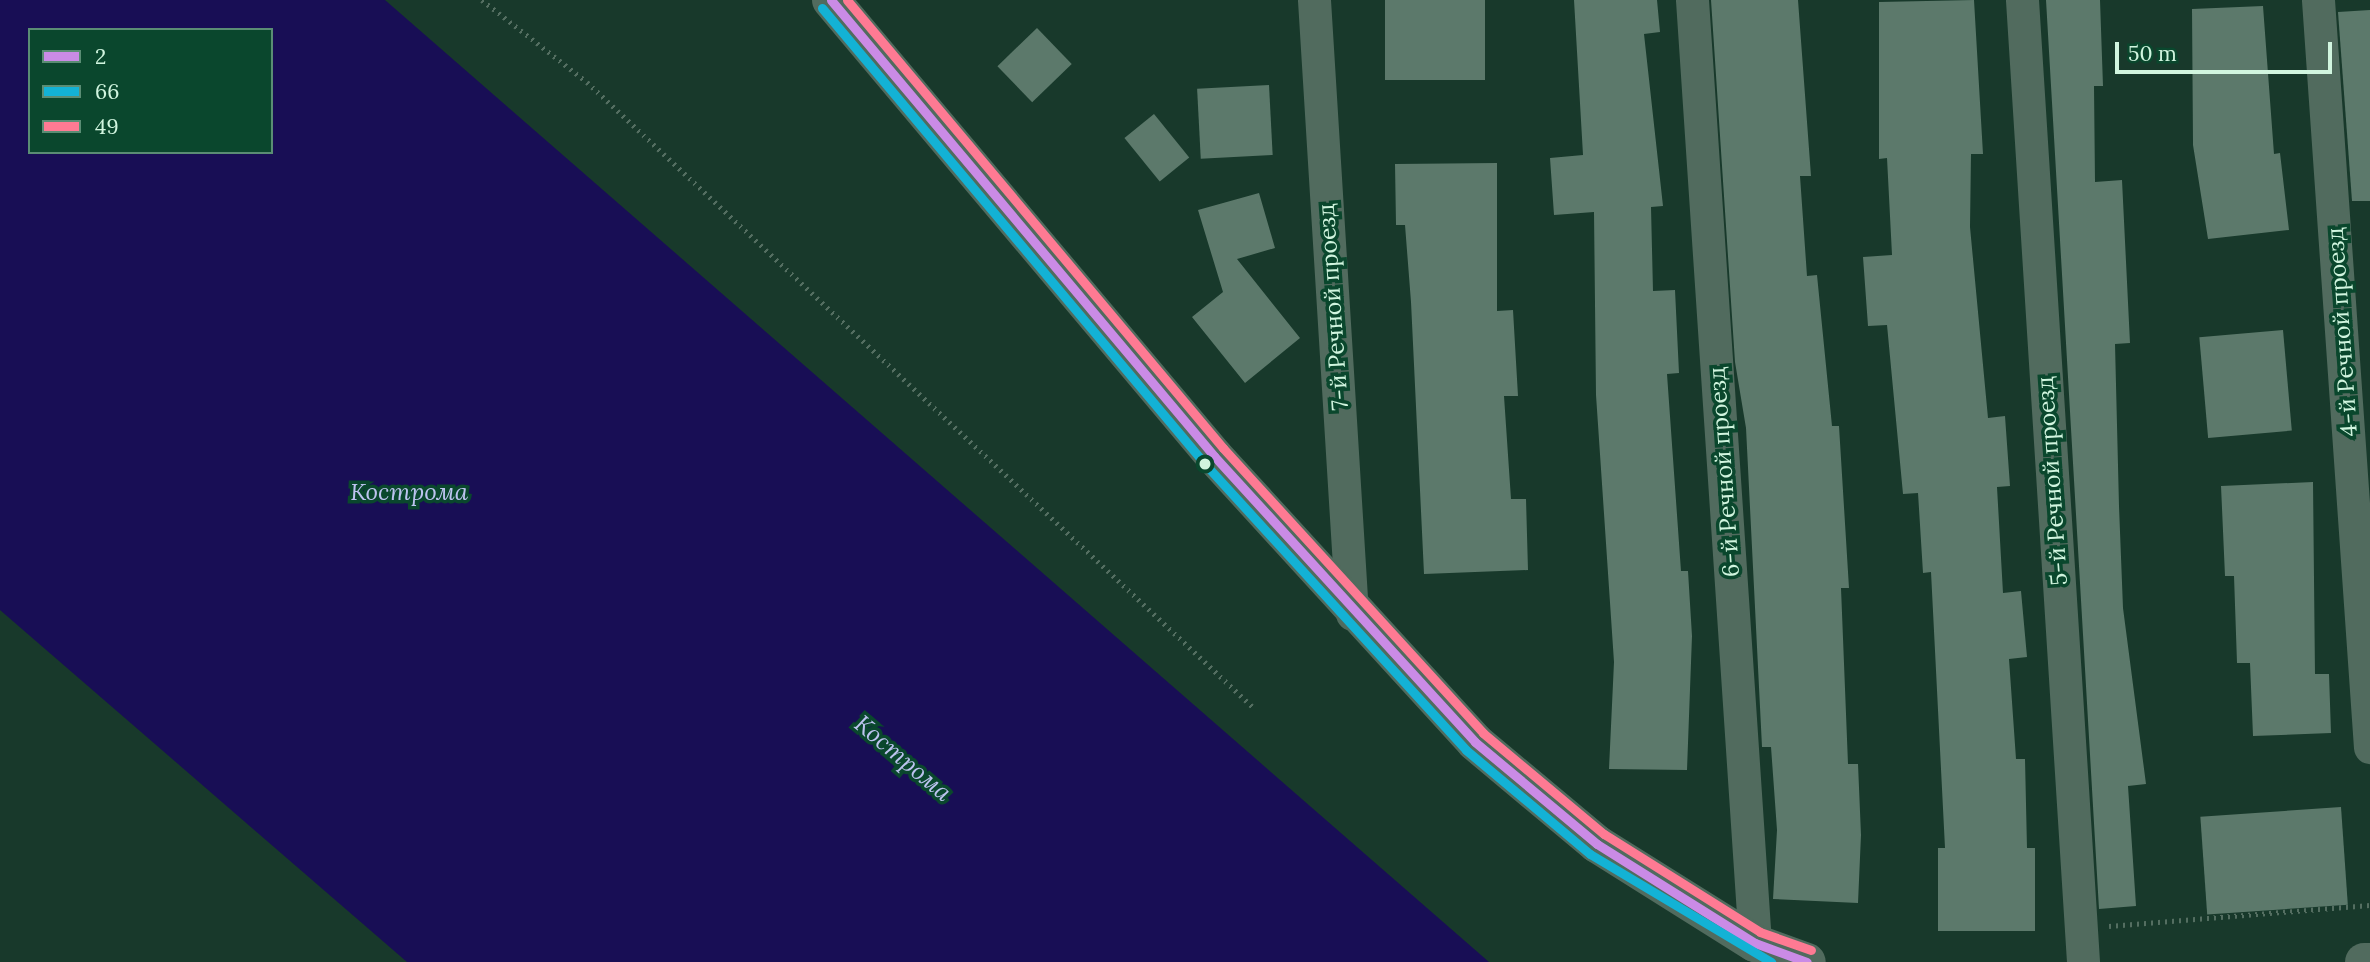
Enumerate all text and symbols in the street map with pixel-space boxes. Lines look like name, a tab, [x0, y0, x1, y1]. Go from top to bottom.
legend	[28, 28, 273, 154]
scale bar	[2118, 28, 2335, 72]
text: 50 m	[2128, 40, 2177, 67]
text: 2	[95, 43, 106, 70]
text: 66	[95, 78, 119, 105]
text: 49	[95, 113, 119, 140]
street label: 7-й Речной проезд	[1312, 203, 1354, 411]
street label: 4-й Речной проезд	[2321, 226, 2363, 438]
street label: 6-й Речной проезд	[1703, 366, 1745, 578]
street label: 5-й Речной проезд	[2031, 375, 2073, 587]
unlabelled marker	[1198, 457, 1212, 471]
water label: Кострома	[350, 478, 468, 506]
water label: Кострома	[849, 709, 957, 807]

